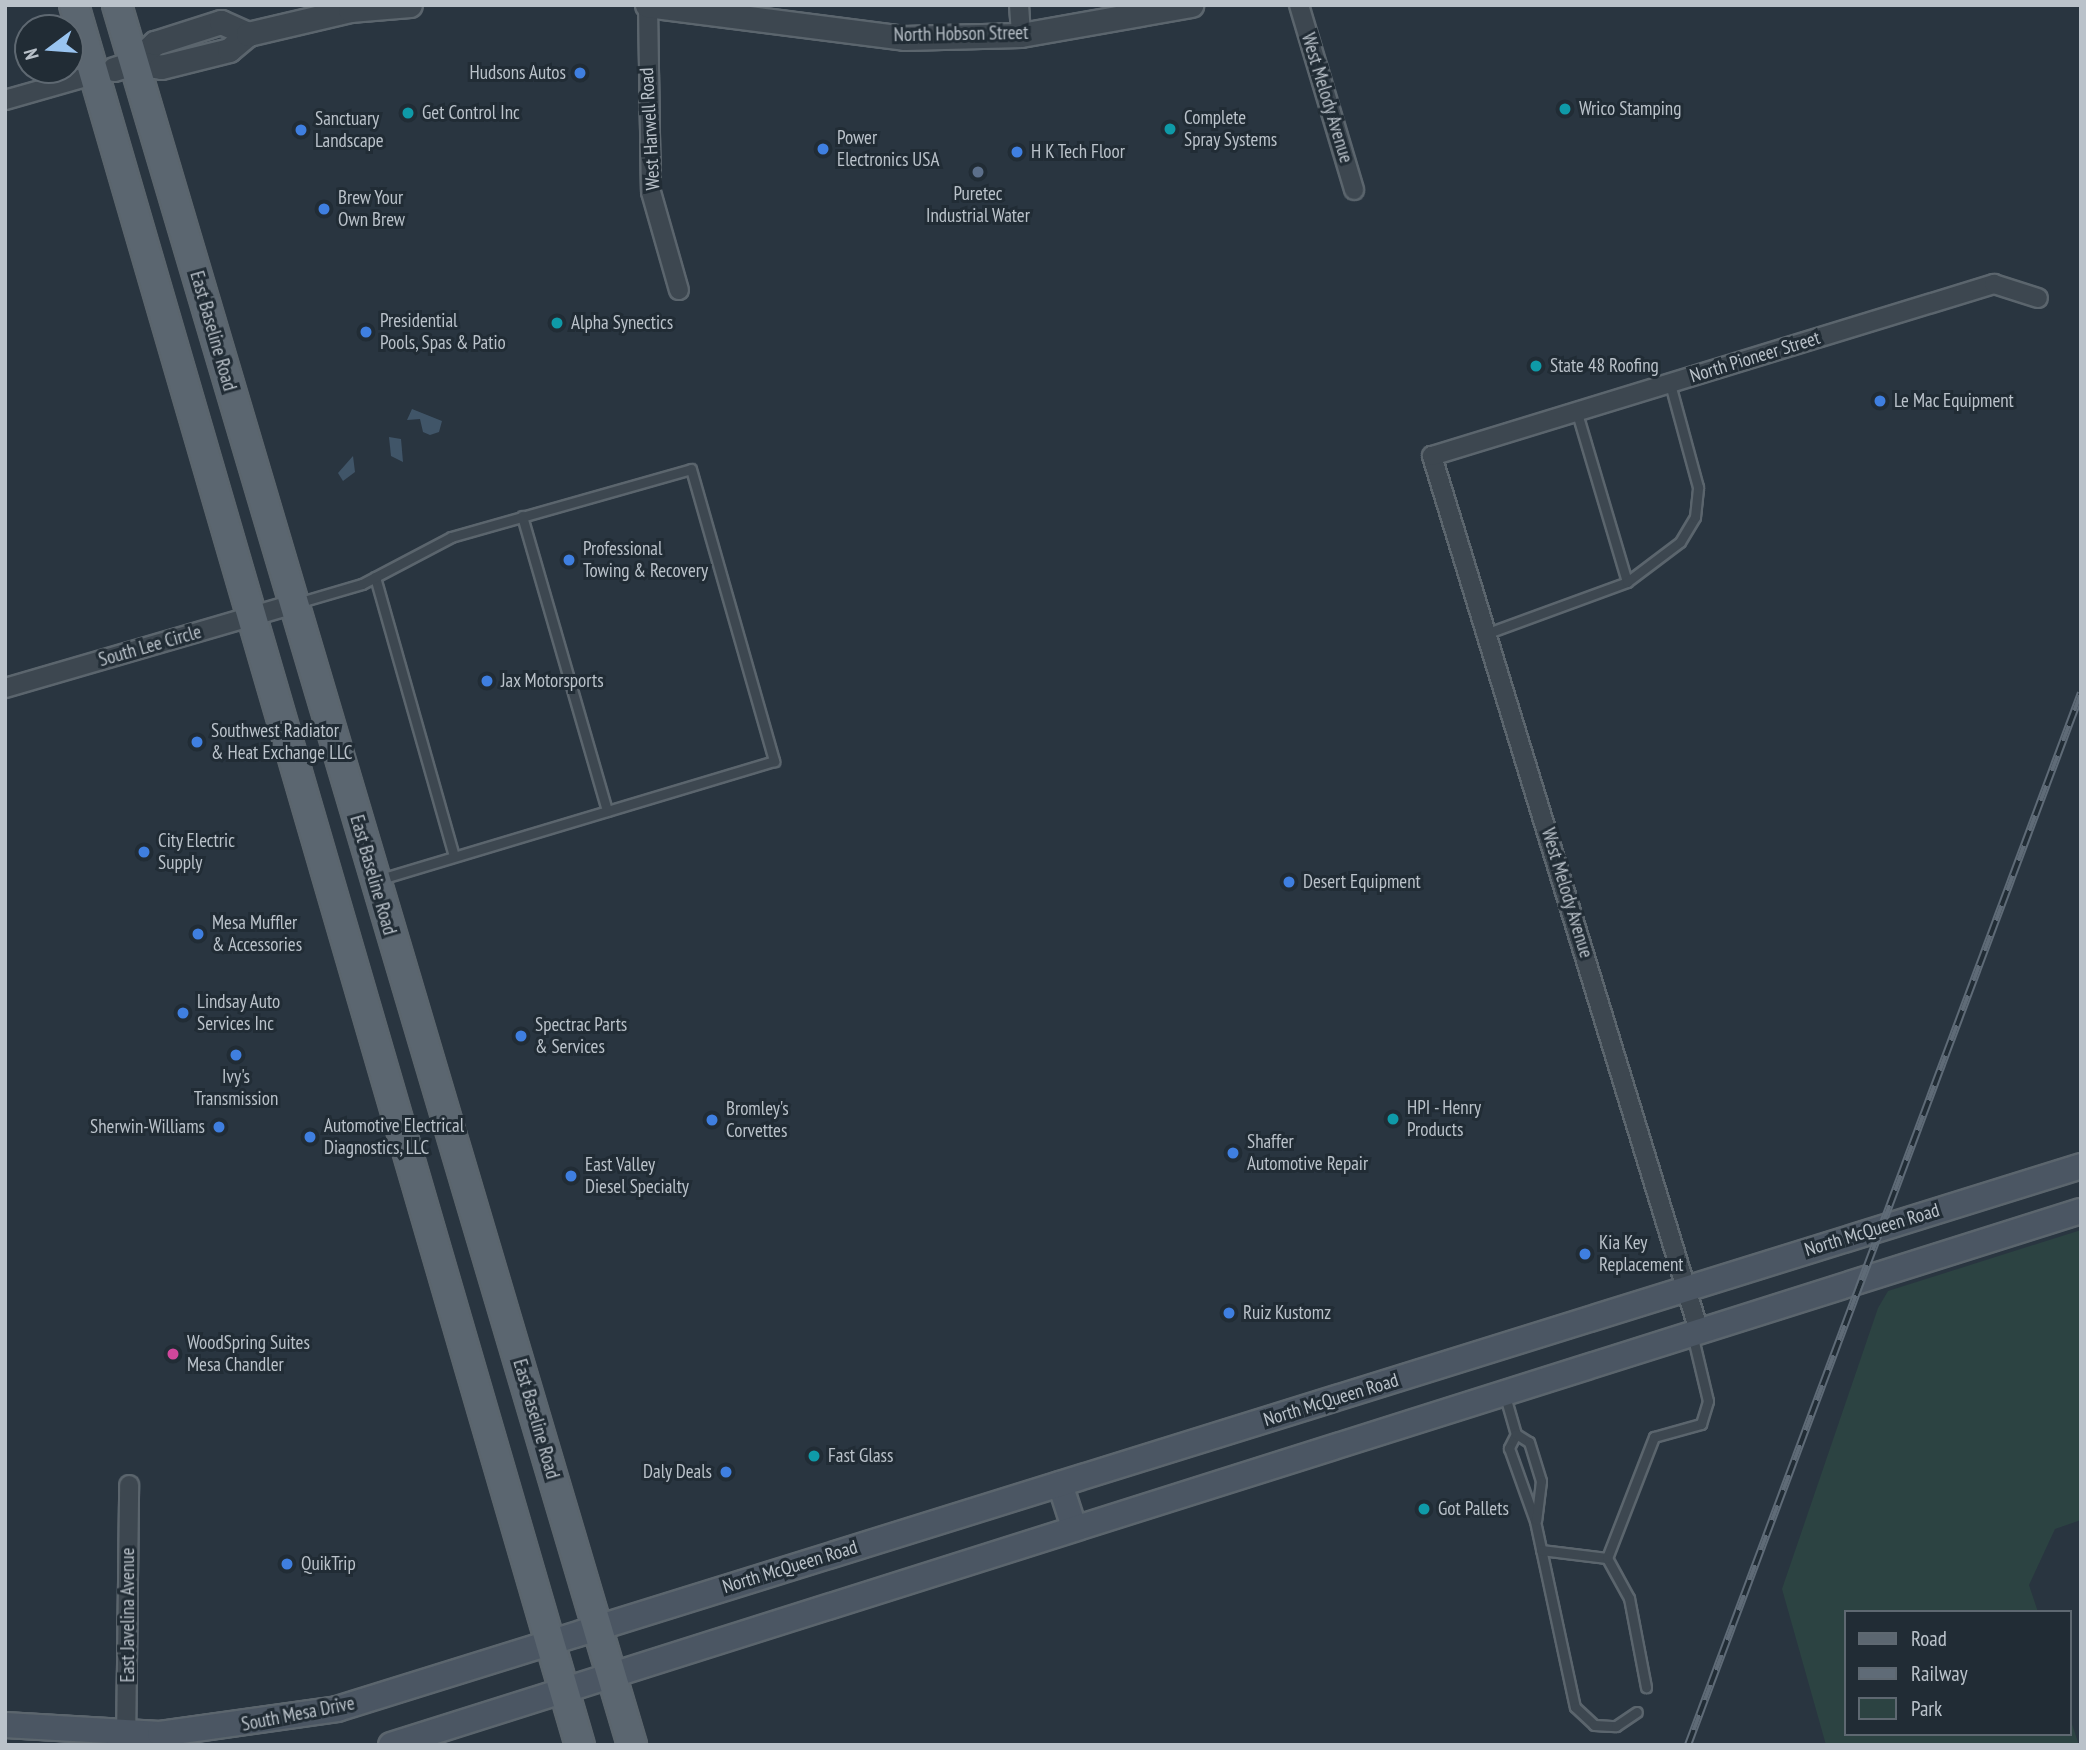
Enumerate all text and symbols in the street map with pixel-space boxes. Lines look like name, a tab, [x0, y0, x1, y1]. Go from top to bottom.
north arrow	[14, 14, 84, 84]
street label: North Hobson Street	[893, 21, 1029, 47]
street label: West Melody Avenue	[1296, 30, 1358, 166]
text: N	[18, 46, 44, 62]
place label: Hudsons Autos	[469, 62, 566, 84]
marker: Hudsons Autos	[572, 65, 588, 81]
street label: West Harwell Road	[635, 67, 665, 191]
place label: Wrico Stamping	[1579, 98, 1681, 120]
marker: Wrico Stamping	[1557, 101, 1573, 117]
place label: Get Control Inc	[422, 102, 520, 124]
marker: Get Control Inc	[400, 105, 416, 121]
place label: Complete Spray Systems	[1184, 107, 1278, 151]
place label: Sanctuary Landscape	[315, 108, 384, 152]
marker: Complete Spray Systems	[1162, 121, 1178, 137]
marker: Sanctuary Landscape	[293, 122, 309, 138]
place label: Power Electronics USA	[837, 127, 939, 171]
marker: Power Electronics USA	[815, 141, 831, 157]
place label: H K Tech Floor	[1031, 141, 1126, 163]
marker: H K Tech Floor	[1009, 144, 1025, 160]
marker: Puretec Industrial Water	[970, 164, 986, 180]
place label: Puretec Industrial Water	[926, 183, 1030, 227]
place label: Brew Your Own Brew	[338, 187, 405, 231]
marker: Brew Your Own Brew	[316, 201, 332, 217]
street label: East Baseline Road	[185, 269, 241, 393]
place label: Presidential Pools, Spas & Patio	[380, 310, 507, 354]
place label: Alpha Synectics	[571, 312, 673, 334]
marker: Alpha Synectics	[549, 315, 565, 331]
marker: Presidential Pools, Spas & Patio	[358, 324, 374, 340]
street label: North Pioneer Street	[1687, 326, 1823, 388]
place label: State 48 Roofing	[1550, 355, 1659, 377]
marker: State 48 Roofing	[1528, 358, 1544, 374]
place label: Le Mac Equipment	[1894, 390, 2014, 412]
marker: Le Mac Equipment	[1872, 393, 1888, 409]
place label: Professional Towing & Recovery	[583, 538, 708, 582]
marker: Professional Towing & Recovery	[561, 552, 577, 568]
street label: South Lee Circle	[96, 620, 204, 672]
place label: Jax Motorsports	[501, 670, 604, 692]
marker: Jax Motorsports	[479, 673, 495, 689]
place label: Southwest Radiator & Heat Exchange LLC	[211, 720, 353, 764]
marker: Southwest Radiator & Heat Exchange LLC	[189, 734, 205, 750]
street label: East Baseline Road	[345, 813, 401, 937]
street label: West Melody Avenue	[1536, 825, 1598, 961]
place label: City Electric Supply	[158, 830, 235, 874]
marker: City Electric Supply	[136, 844, 152, 860]
place label: Desert Equipment	[1303, 871, 1421, 893]
marker: Desert Equipment	[1281, 874, 1297, 890]
place label: Mesa Muffler & Accessories	[212, 912, 303, 956]
marker: Mesa Muffler & Accessories	[190, 926, 206, 942]
place label: Lindsay Auto Services Inc	[197, 991, 281, 1035]
marker: Lindsay Auto Services Inc	[175, 1005, 191, 1021]
place label: Spectrac Parts & Services	[535, 1014, 628, 1058]
marker: Spectrac Parts & Services	[513, 1028, 529, 1044]
marker: Ivy's Transmission	[228, 1047, 244, 1063]
place label: Ivy's Transmission	[194, 1066, 278, 1110]
place label: HPI - Henry Products	[1407, 1097, 1482, 1141]
place label: Bromley's Corvettes	[726, 1098, 789, 1142]
marker: HPI - Henry Products	[1385, 1111, 1401, 1127]
marker: Bromley's Corvettes	[704, 1112, 720, 1128]
place label: Automotive Electrical Diagnostics, LLC	[324, 1115, 464, 1159]
place label: Sherwin-Williams	[90, 1116, 205, 1138]
marker: Sherwin-Williams	[211, 1119, 227, 1135]
marker: Automotive Electrical Diagnostics, LLC	[302, 1129, 318, 1145]
place label: Shaffer Automotive Repair	[1247, 1131, 1368, 1175]
marker: Shaffer Automotive Repair	[1225, 1145, 1241, 1161]
place label: East Valley Diesel Specialty	[585, 1154, 689, 1198]
marker: East Valley Diesel Specialty	[563, 1168, 579, 1184]
street label: North McQueen Road	[1802, 1199, 1942, 1261]
place label: Kia Key Replacement	[1599, 1232, 1684, 1276]
marker: Kia Key Replacement	[1577, 1246, 1593, 1262]
place label: Ruiz Kustomz	[1243, 1302, 1331, 1324]
marker: Ruiz Kustomz	[1221, 1305, 1237, 1321]
place label: WoodSpring Suites Mesa Chandler	[187, 1332, 310, 1376]
marker: WoodSpring Suites Mesa Chandler	[165, 1346, 181, 1362]
street label: East Baseline Road	[508, 1357, 564, 1481]
street label: North McQueen Road	[1261, 1369, 1401, 1431]
place label: Fast Glass	[828, 1445, 893, 1467]
marker: Fast Glass	[806, 1448, 822, 1464]
place label: Daly Deals	[643, 1461, 712, 1483]
marker: Daly Deals	[718, 1464, 734, 1480]
place label: Got Pallets	[1438, 1498, 1509, 1520]
marker: Got Pallets	[1416, 1501, 1432, 1517]
street label: North McQueen Road	[720, 1536, 860, 1598]
street label: East Javelina Avenue	[117, 1547, 139, 1683]
place label: QuikTrip	[301, 1553, 356, 1575]
marker: QuikTrip	[279, 1556, 295, 1572]
legend	[1844, 1610, 2072, 1736]
text: Road	[1911, 1625, 1947, 1652]
text: Railway	[1911, 1660, 1968, 1687]
street label: South Mesa Drive	[240, 1692, 356, 1736]
text: Park	[1911, 1695, 1942, 1722]

